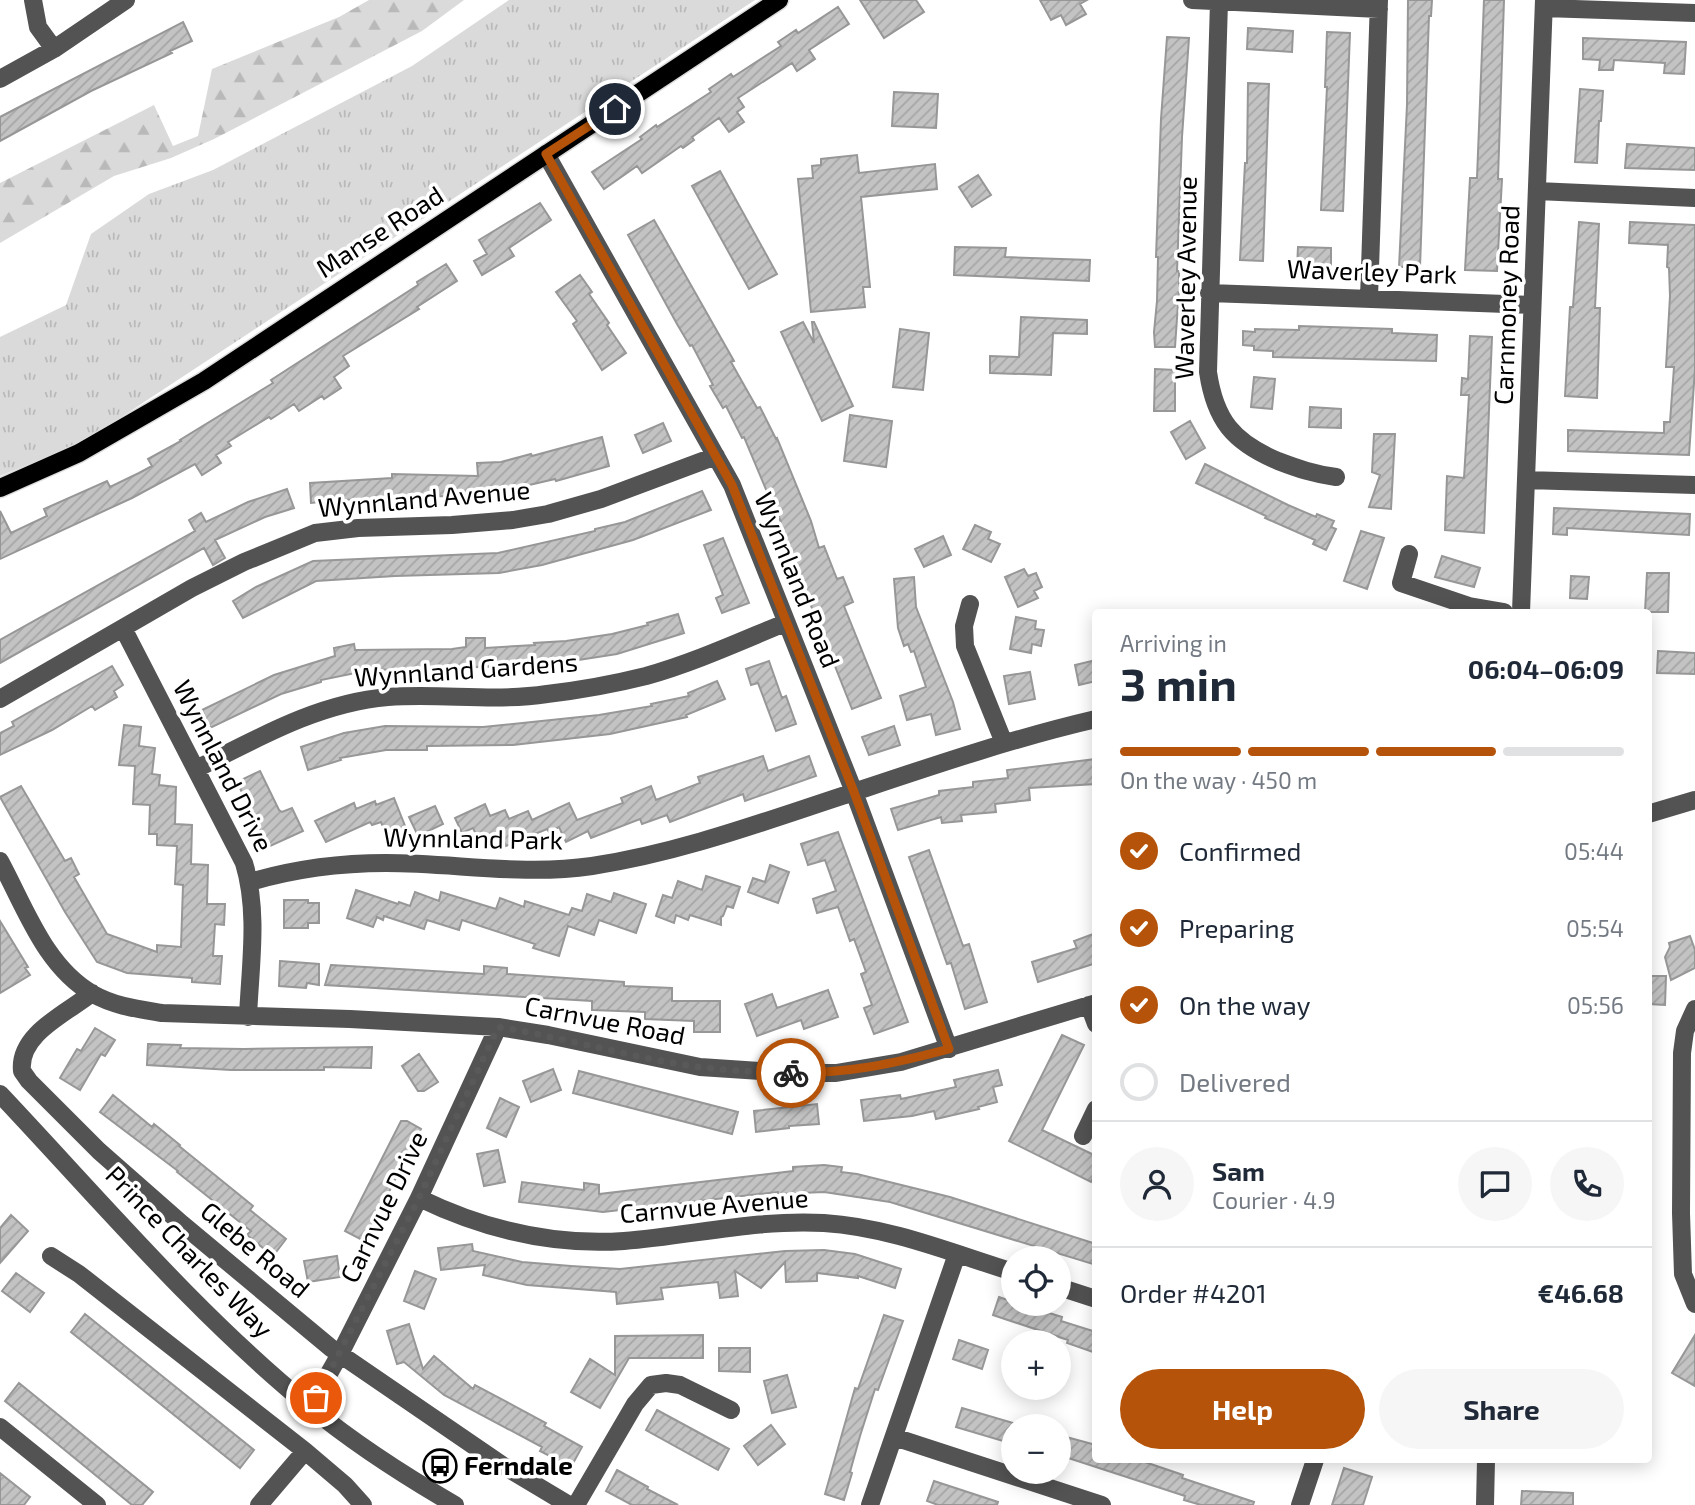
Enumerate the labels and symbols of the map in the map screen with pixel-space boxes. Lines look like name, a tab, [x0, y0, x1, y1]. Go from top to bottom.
pin	[585, 79, 645, 139]
street label: Waverley Avenue	[1167, 176, 1202, 380]
street label: Manse Road	[310, 178, 448, 283]
street label: Carnmoney Road	[1487, 204, 1524, 405]
street label: Waverley Park	[1286, 252, 1458, 289]
street label: Wynnland Avenue	[316, 473, 531, 522]
street label: Wynnland Road	[749, 487, 848, 672]
street label: Wynnland Gardens	[353, 645, 579, 692]
street label: Wynnland Drive	[168, 674, 281, 856]
street label: Wynnland Park	[383, 820, 563, 855]
street label: Carnvue Road	[522, 989, 688, 1050]
courier	[756, 1038, 826, 1108]
street label: Carnvue Drive	[333, 1126, 433, 1287]
street label: Prince Charles Way	[100, 1159, 280, 1344]
street label: Carnvue Avenue	[618, 1181, 810, 1228]
street label: Glebe Road	[195, 1194, 317, 1303]
pin	[286, 1368, 346, 1428]
bus stop icon: Ferndale	[421, 1447, 459, 1485]
place label: Ferndale	[464, 1449, 573, 1480]

